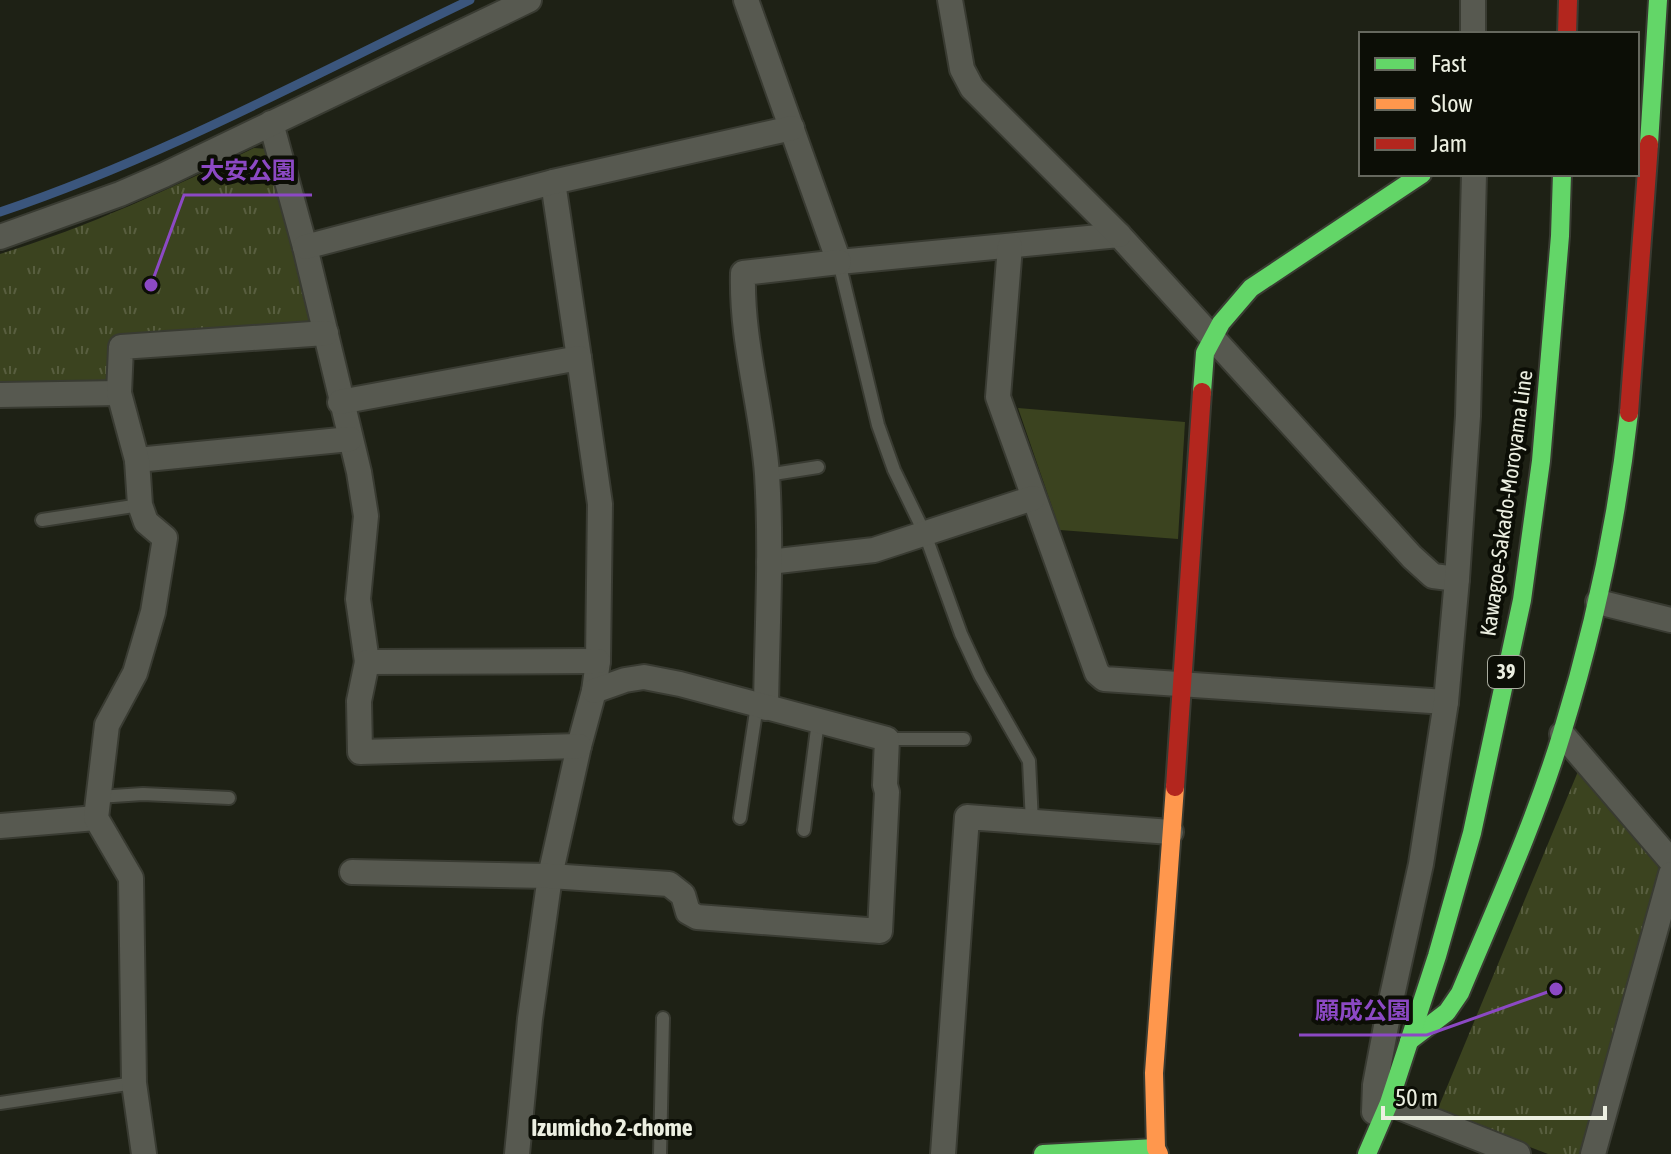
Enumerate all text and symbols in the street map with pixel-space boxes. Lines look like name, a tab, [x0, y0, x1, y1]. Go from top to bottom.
legend	[1359, 32, 1639, 176]
text: Fast	[1431, 50, 1467, 77]
text: Slow	[1431, 90, 1473, 117]
text: Jam	[1431, 130, 1467, 157]
callout: 大安公園	[184, 147, 312, 195]
text: 大安公園	[200, 157, 296, 184]
street label: Kawagoe-Sakado-Moroyama Line	[1474, 368, 1538, 638]
road number: 39	[1488, 656, 1524, 688]
callout: 願成公園	[1299, 987, 1427, 1035]
text: 願成公園	[1315, 997, 1411, 1024]
scale bar	[1383, 1070, 1605, 1120]
text: 50 m	[1395, 1084, 1438, 1111]
district label: Izumicho 2-chome	[531, 1114, 693, 1141]

